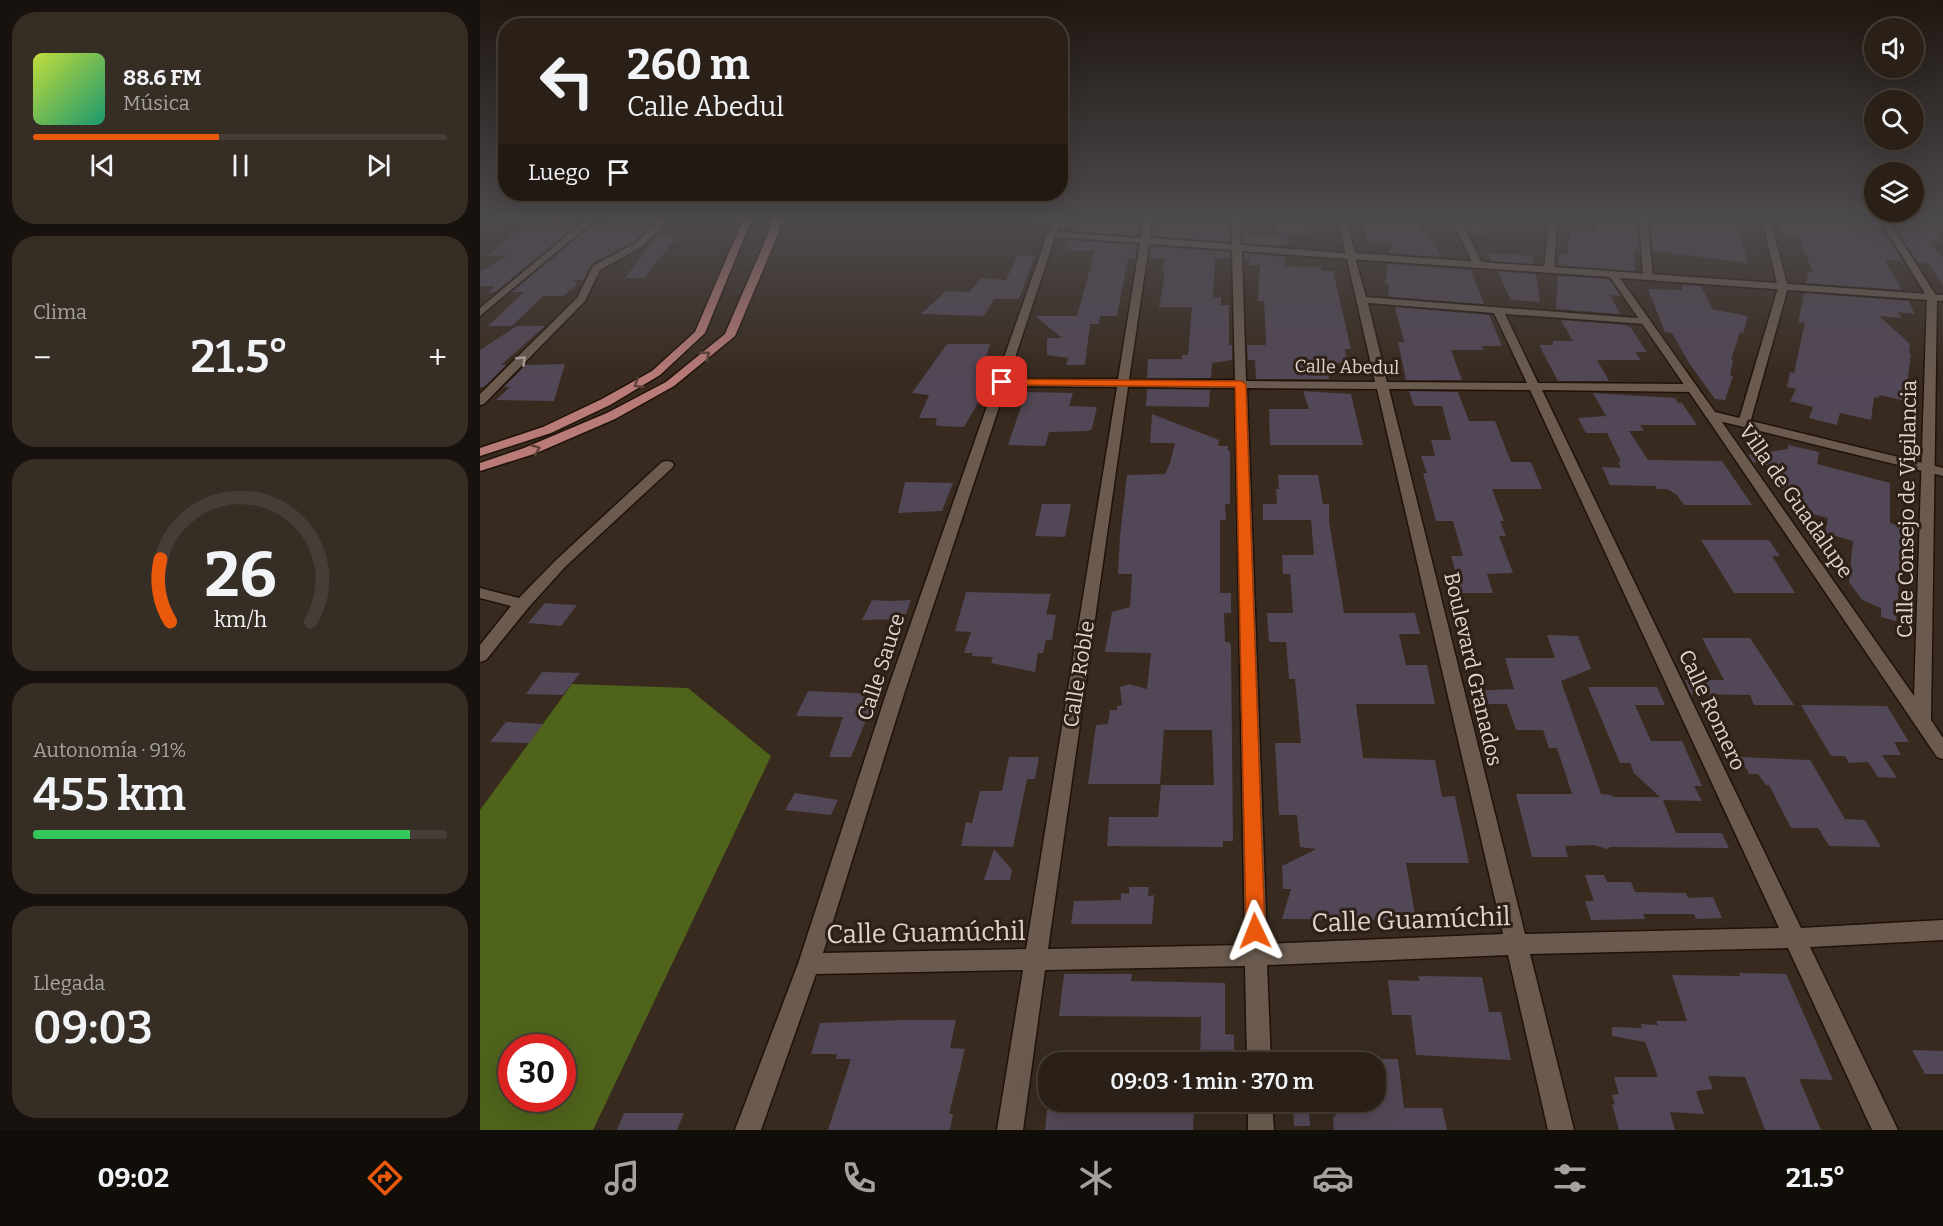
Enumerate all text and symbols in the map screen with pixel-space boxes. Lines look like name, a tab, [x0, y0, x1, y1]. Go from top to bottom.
map controls	[1864, 18, 1924, 222]
button: sound	[1864, 18, 1924, 78]
text: 260 m	[627, 40, 750, 90]
icon: left	[528, 42, 606, 120]
text: 88.6 FM	[123, 64, 201, 91]
button: search	[1864, 90, 1924, 150]
text: Música	[123, 91, 190, 115]
text: Calle Abedul	[627, 91, 784, 123]
icon: previous	[86, 149, 119, 182]
icon: pause	[224, 149, 257, 182]
icon: next	[362, 149, 395, 182]
icon: arrive	[602, 156, 635, 189]
text: Luego	[528, 159, 590, 186]
button: layers	[1864, 162, 1924, 222]
text: Clima	[33, 300, 87, 324]
text: 21.5°	[191, 330, 289, 384]
text: −	[33, 338, 51, 378]
text: +	[428, 338, 447, 378]
one-way arrow	[699, 352, 710, 363]
street label: Calle Abedul	[1294, 355, 1400, 379]
one-way arrow	[514, 356, 525, 367]
pin	[976, 356, 1027, 407]
icon: arrive	[985, 365, 1018, 398]
one-way arrow	[633, 376, 644, 388]
street label: Calle Consejo de Vigilancia	[1892, 379, 1922, 638]
street label: Villa de Guadalupe	[1733, 419, 1859, 583]
one-way arrow	[529, 444, 540, 456]
text: 26	[204, 538, 276, 613]
street label: Boulevard Granados	[1438, 570, 1508, 768]
text: km/h	[213, 607, 267, 633]
street label: Calle Sauce	[852, 610, 910, 724]
street label: Calle Roble	[1058, 619, 1100, 729]
street label: Calle Romero	[1673, 645, 1751, 775]
text: Autonomía · 91%	[33, 738, 186, 762]
text: 455 km	[33, 768, 186, 822]
position arrow	[1223, 899, 1287, 963]
street label: Calle Guamúchil	[1311, 901, 1511, 939]
street label: Calle Guamúchil	[826, 916, 1026, 950]
text: Llegada	[33, 971, 105, 995]
text: 09:03	[33, 1001, 153, 1055]
speed limit sign: 30	[498, 1034, 576, 1112]
text: 09:03 · 1 min · 370 m	[1110, 1068, 1314, 1095]
icon: directions	[364, 1157, 406, 1199]
icon: music	[601, 1157, 643, 1199]
icon: phone	[838, 1157, 880, 1199]
icon: climate	[1075, 1157, 1117, 1199]
icon: car	[1312, 1157, 1354, 1199]
icon: filters	[1549, 1157, 1591, 1199]
text: 09:02	[97, 1162, 169, 1194]
text: 21.5°	[1786, 1162, 1846, 1194]

